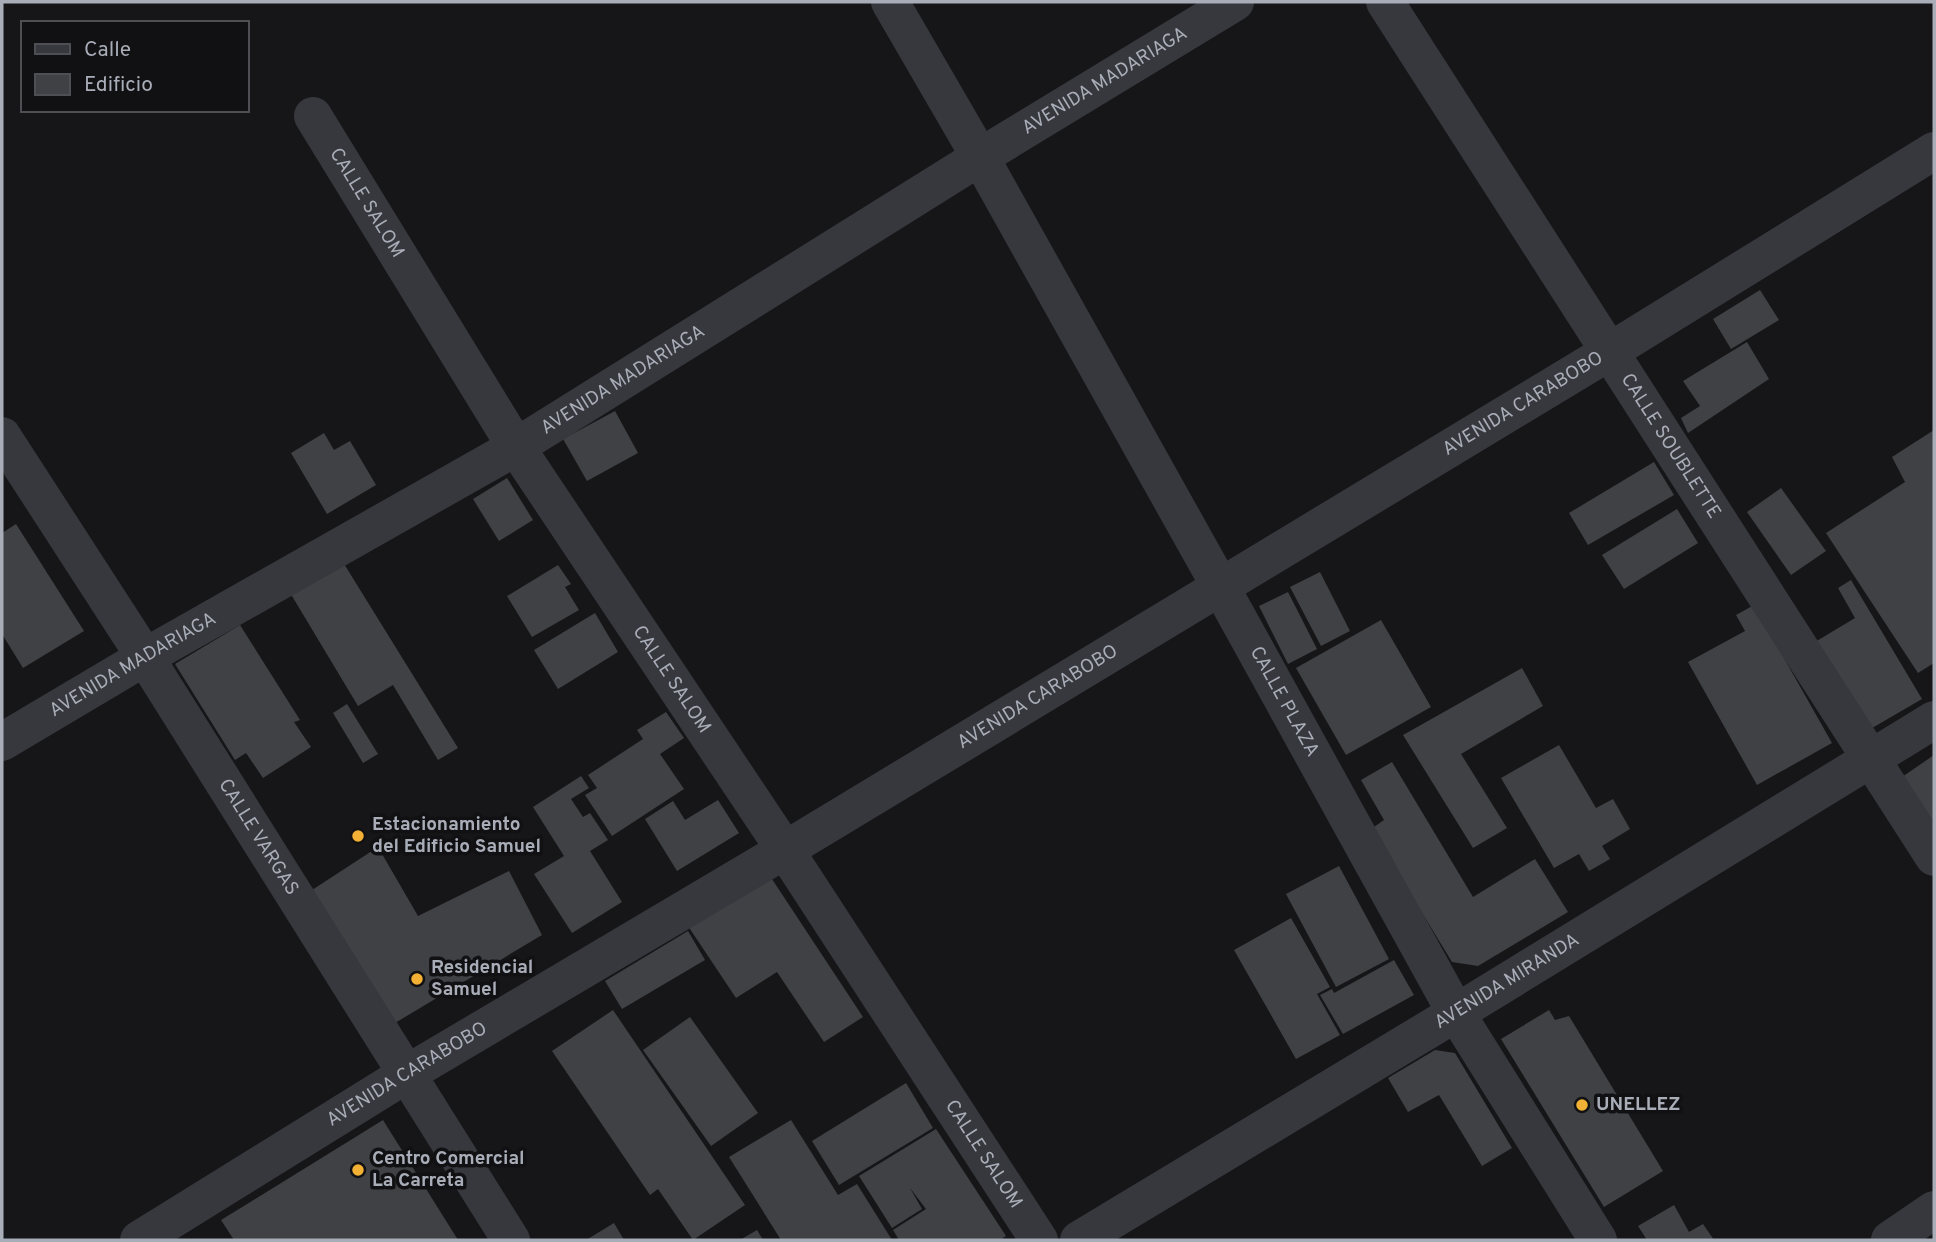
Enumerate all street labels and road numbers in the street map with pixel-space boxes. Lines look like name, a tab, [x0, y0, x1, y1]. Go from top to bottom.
street label: AVENIDA MADARIAGA	[1018, 22, 1192, 140]
street label: CALLE SALOM	[324, 144, 409, 262]
street label: AVENIDA MADARIAGA	[537, 320, 710, 440]
street label: AVENIDA CARABOBO	[1438, 346, 1608, 462]
street label: CALLE SOUBLETTE	[1615, 369, 1726, 523]
street label: AVENIDA MADARIAGA	[45, 607, 221, 723]
street label: CALLE SALOM	[627, 621, 716, 738]
street label: AVENIDA CARABOBO	[953, 639, 1123, 755]
street label: CALLE PLAZA	[1244, 642, 1324, 761]
street label: CALLE VARGAS	[213, 774, 304, 900]
street label: AVENIDA MIRANDA	[1430, 928, 1584, 1035]
street label: AVENIDA CARABOBO	[322, 1017, 492, 1133]
street label: CALLE SALOM	[939, 1096, 1027, 1213]

